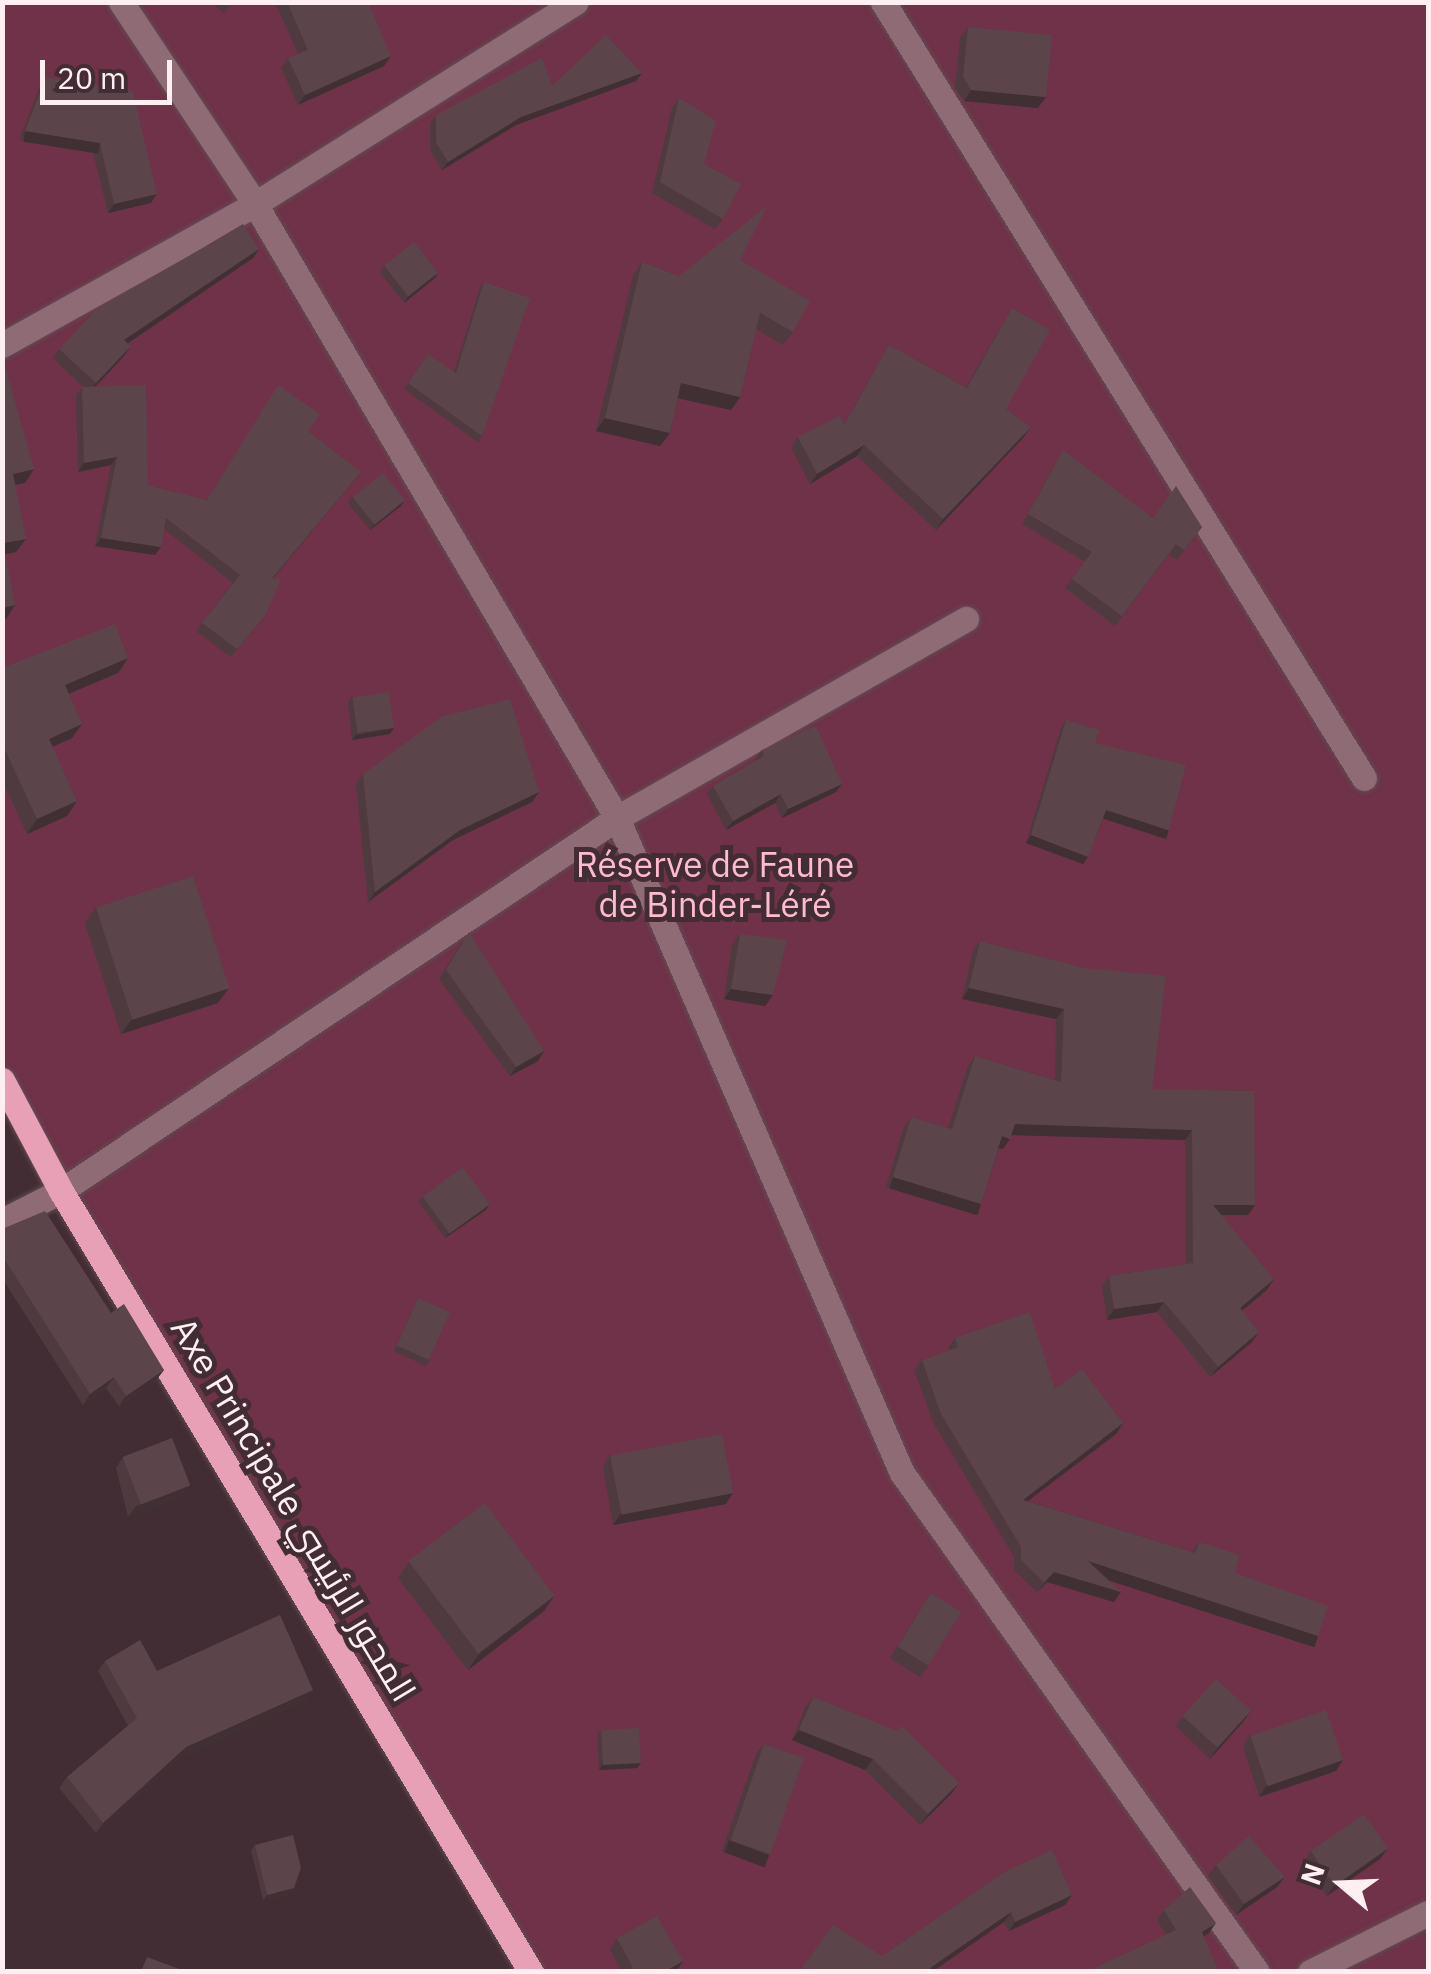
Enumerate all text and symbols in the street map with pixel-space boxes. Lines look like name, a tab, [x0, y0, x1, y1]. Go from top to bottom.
scale bar	[45, 40, 178, 102]
text: 20 m	[57, 58, 126, 97]
park label: Réserve de Faune de Binder-Léré	[576, 843, 854, 925]
street label: Axe Principale المحور الرئيسي	[163, 1310, 425, 1708]
north arrow	[1291, 1834, 1391, 1934]
text: N	[1291, 1858, 1333, 1890]

